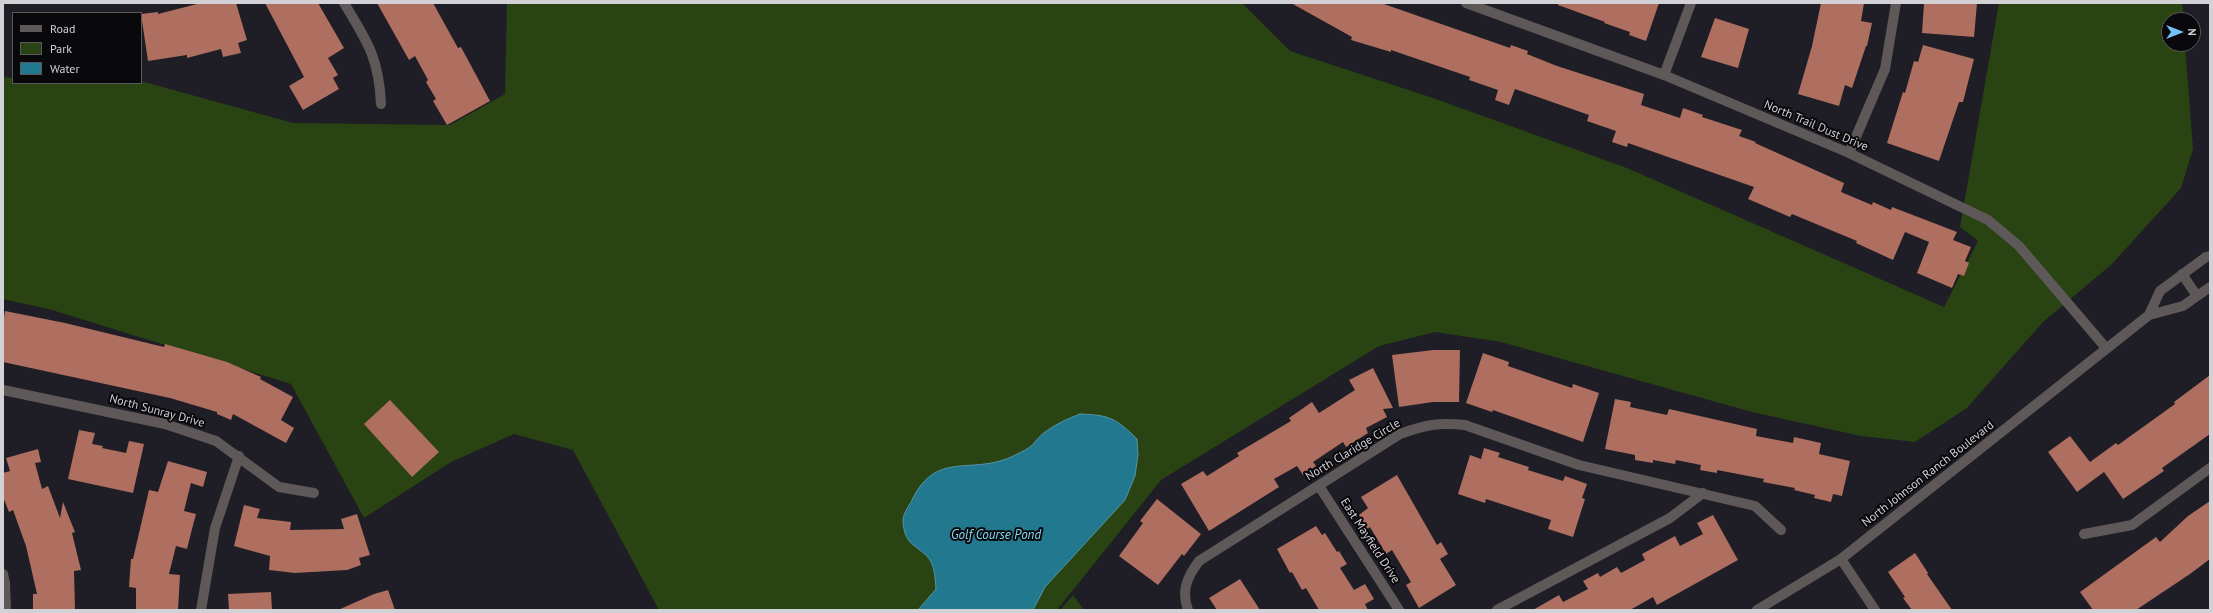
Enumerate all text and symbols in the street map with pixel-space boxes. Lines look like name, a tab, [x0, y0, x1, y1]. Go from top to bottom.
legend	[12, 12, 142, 84]
north arrow	[2161, 12, 2201, 52]
text: Road	[50, 21, 75, 36]
text: N	[2185, 28, 2199, 36]
text: Park	[50, 41, 72, 56]
text: Water	[50, 61, 80, 76]
street label: North Trail Dust Drive	[1762, 98, 1870, 154]
street label: North Sunray Drive	[108, 391, 206, 431]
street label: North Claridge Circle	[1303, 416, 1403, 484]
street label: North Johnson Ranch Boulevard	[1859, 418, 1997, 530]
street label: East Mayfield Drive	[1337, 496, 1403, 586]
water label: Golf Course Pond	[951, 527, 1041, 543]

